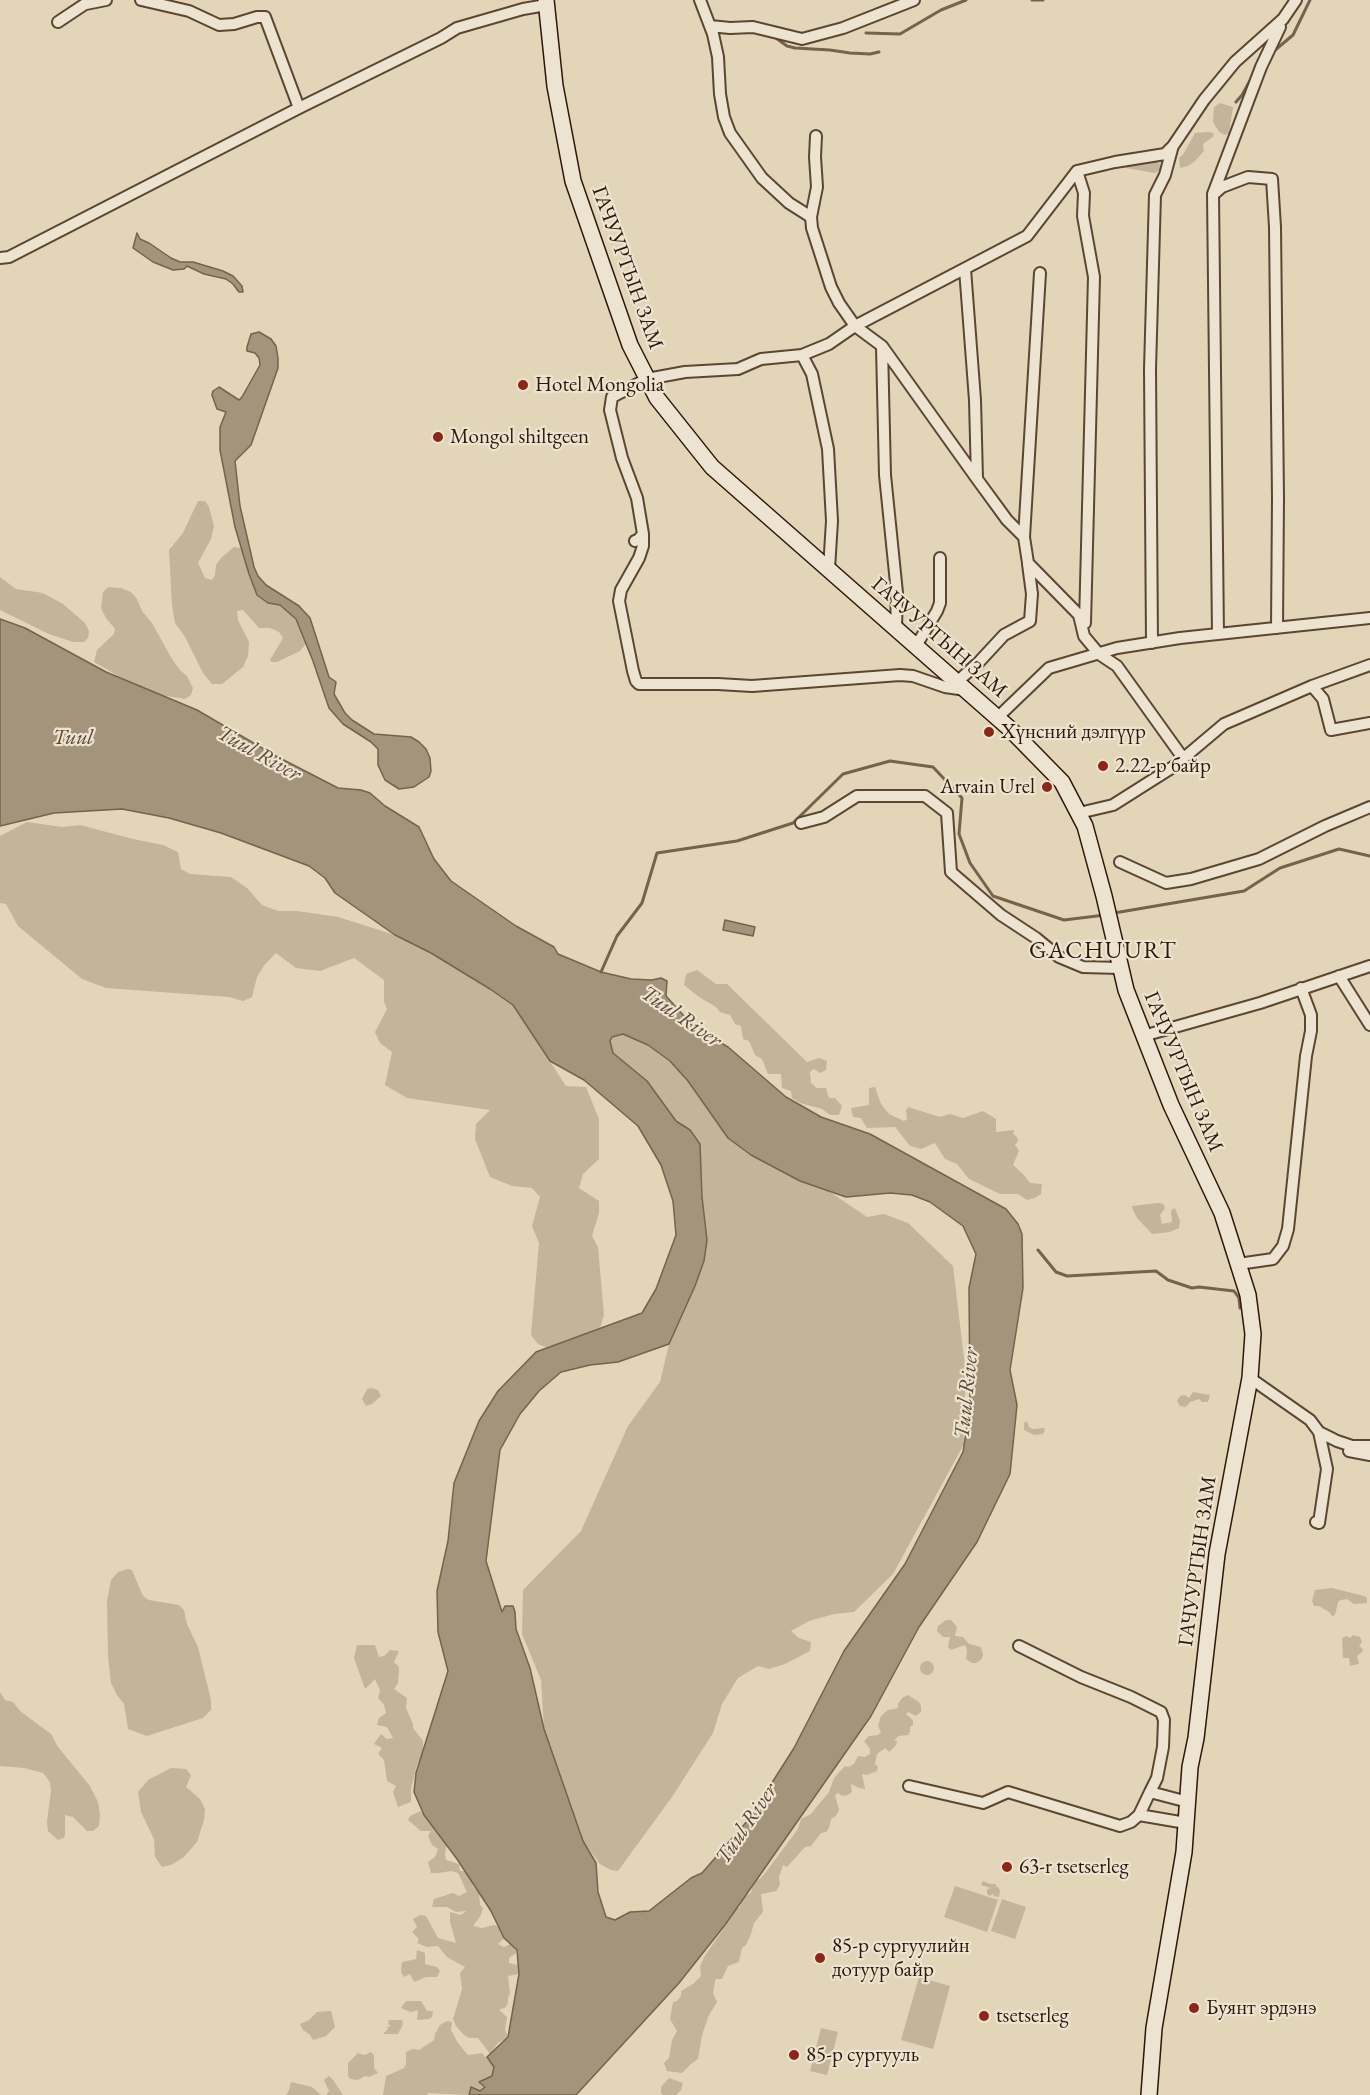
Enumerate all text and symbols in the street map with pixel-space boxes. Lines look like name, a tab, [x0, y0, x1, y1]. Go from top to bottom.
street label: ГАЧУУРТЫН ЗАМ	[586, 183, 668, 353]
place label: Hotel Mongolia	[535, 372, 664, 398]
marker: Hotel Mongolia	[516, 378, 530, 392]
place label: Mongol shiltgeen	[450, 424, 589, 450]
marker: Mongol shiltgeen	[431, 430, 445, 444]
street label: ГАЧУУРТЫН ЗАМ	[866, 572, 1012, 704]
place label: Хүнсний дэлгүүр	[1001, 719, 1146, 745]
water label: Tuul River	[213, 720, 305, 788]
water label: Tuul	[53, 725, 93, 751]
marker: Хүнсний дэлгүүр	[982, 725, 996, 739]
place label: 2.22-р байр	[1115, 753, 1211, 779]
marker: 2.22-р байр	[1096, 759, 1110, 773]
place label: Arvain Urel	[940, 774, 1035, 800]
marker: Arvain Urel	[1040, 780, 1054, 794]
district label: GACHUURT	[1029, 937, 1177, 965]
water label: Tuul River	[636, 980, 726, 1054]
street label: ГАЧУУРТЫН ЗАМ	[1138, 988, 1228, 1156]
water label: Tuul River	[949, 1346, 985, 1440]
street label: ГАЧУУРТЫН ЗАМ	[1174, 1474, 1222, 1648]
water label: Tuul River	[710, 1779, 784, 1869]
place label: 63-r tsetserleg	[1019, 1854, 1129, 1880]
marker: 63-r tsetserleg	[1000, 1860, 1014, 1874]
place label: 85-р сургуулийн дотуур байр	[832, 1933, 970, 1983]
marker: 85-р сургуулийн дотуур байр	[813, 1951, 827, 1965]
place label: Буянт эрдэнэ	[1206, 1995, 1317, 2021]
marker: Буянт эрдэнэ	[1187, 2001, 1201, 2015]
place label: tsetserleg	[996, 2003, 1069, 2029]
marker: tsetserleg	[977, 2009, 991, 2023]
place label: 85-р сургууль	[806, 2042, 919, 2068]
marker: 85-р сургууль	[787, 2048, 801, 2062]

